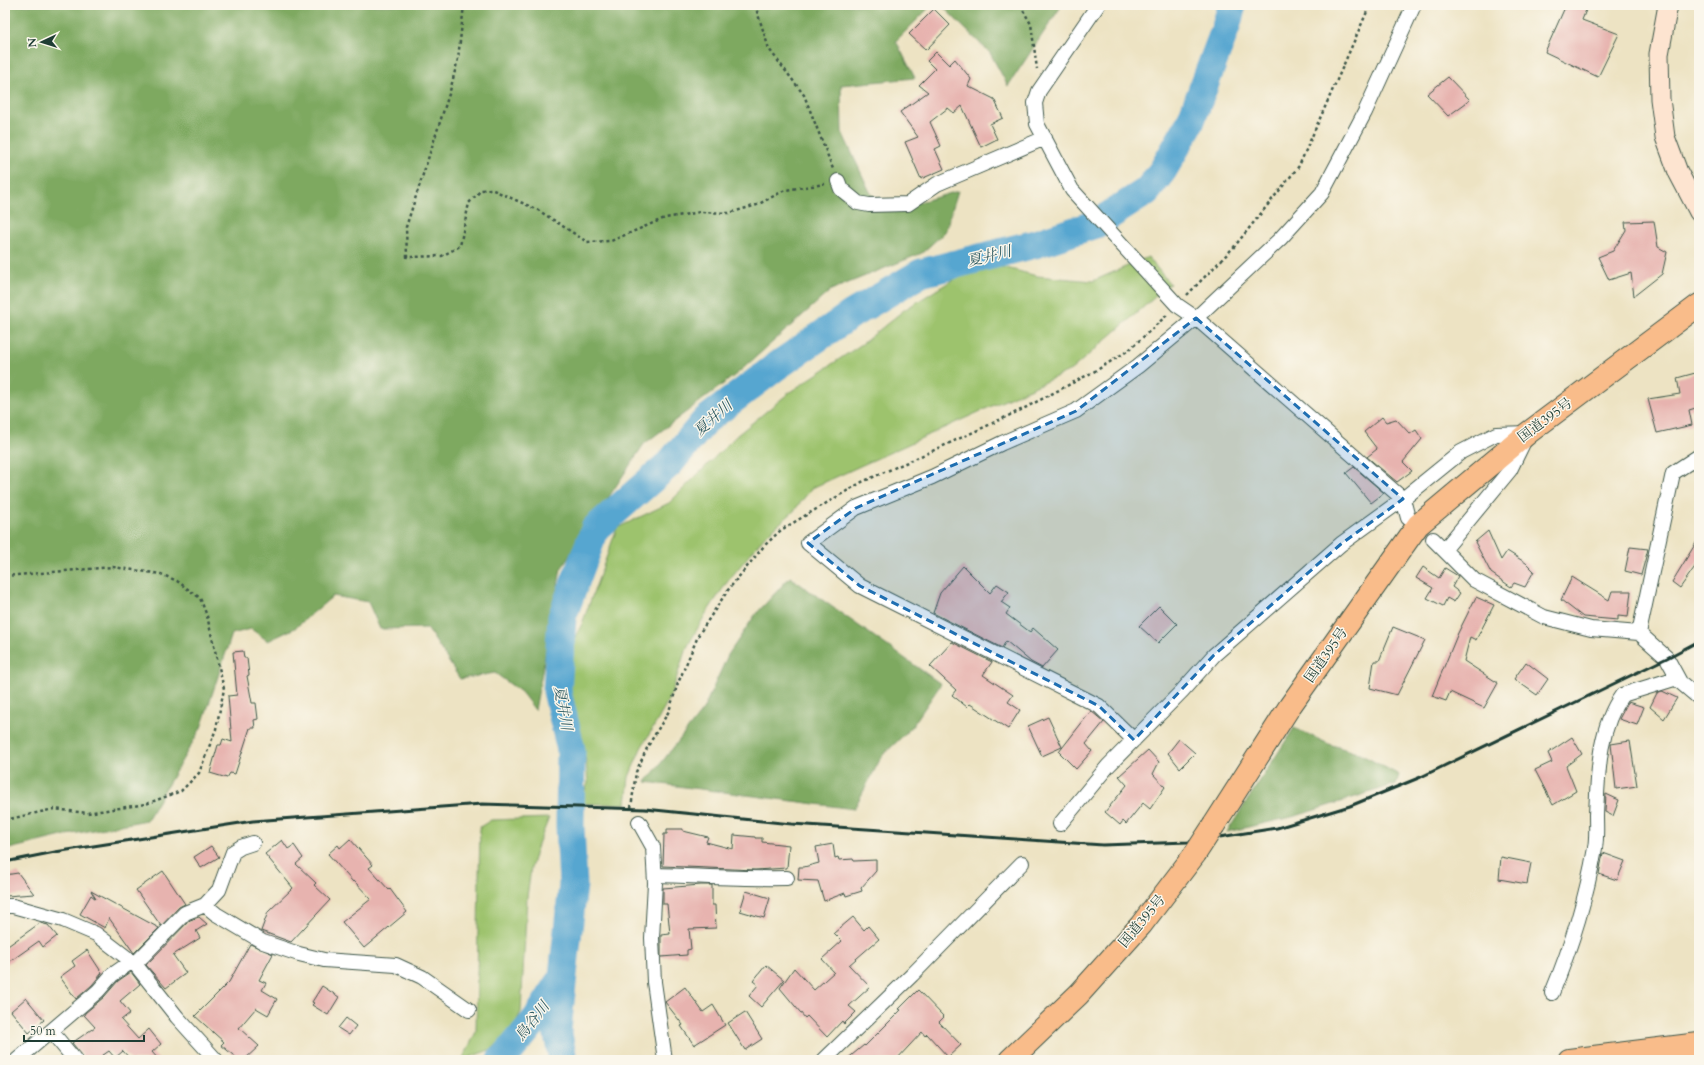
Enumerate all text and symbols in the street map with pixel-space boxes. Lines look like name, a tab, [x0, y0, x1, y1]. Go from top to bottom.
north arrow	[22, 22, 62, 62]
text: N	[25, 37, 40, 48]
water label: 夏井川	[965, 240, 1015, 271]
street label: 国道395号	[1514, 393, 1576, 447]
water label: 夏井川	[690, 394, 738, 440]
street label: 国道395号	[1300, 624, 1352, 686]
water label: 夏井川	[549, 684, 577, 734]
street label: 国道395号	[1114, 891, 1170, 951]
water label: 鳥谷川	[510, 996, 555, 1045]
scale bar	[24, 1017, 144, 1043]
text: 50 m	[30, 1023, 57, 1039]

